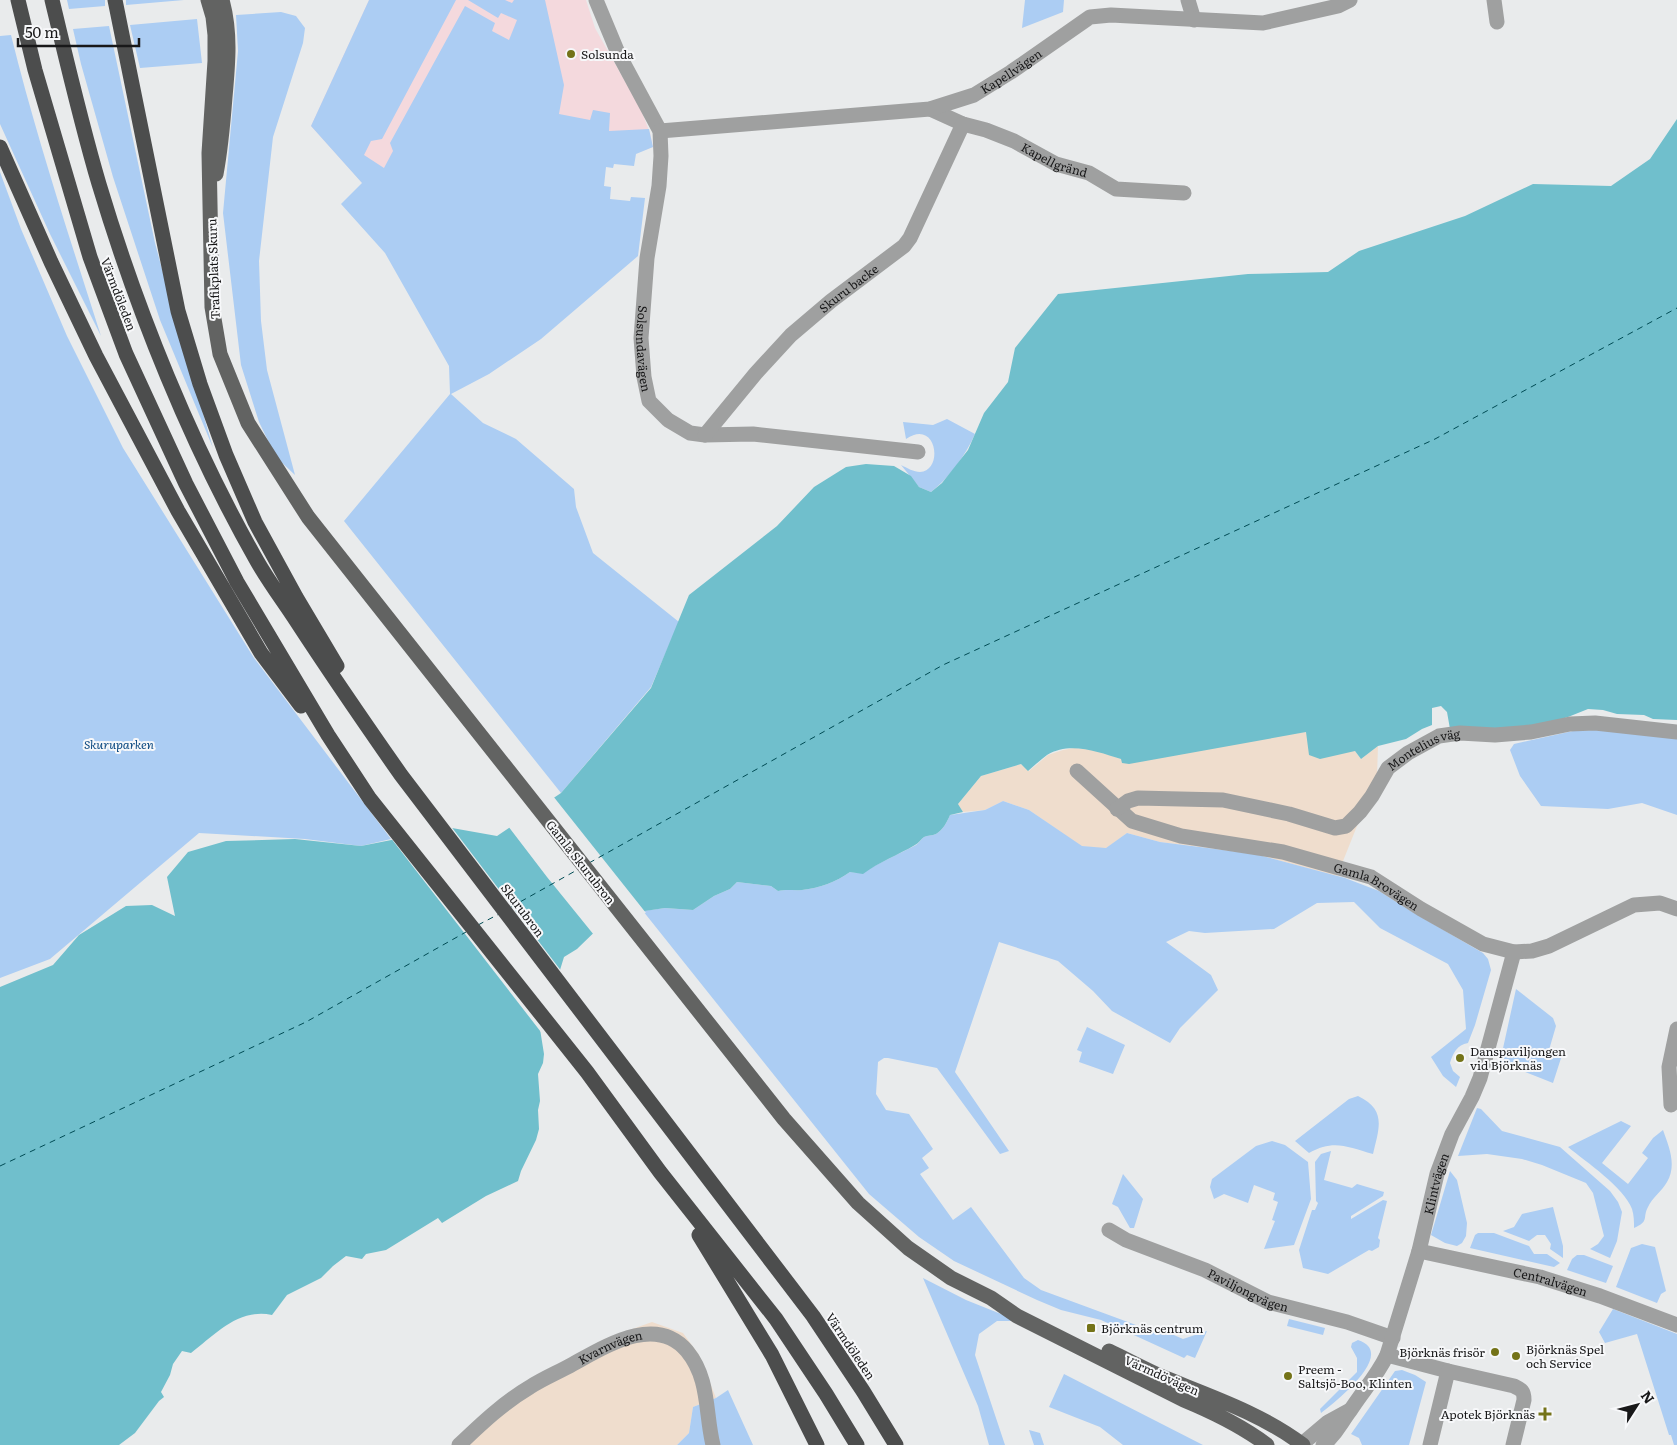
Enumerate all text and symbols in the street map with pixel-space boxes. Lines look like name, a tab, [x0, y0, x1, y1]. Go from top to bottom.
scale bar	[18, 15, 139, 47]
text: 50 m	[25, 20, 59, 43]
street label: Kapellvägen	[977, 44, 1045, 98]
place label: Solsunda	[581, 45, 634, 63]
marker: Solsunda	[565, 48, 577, 60]
street label: Kapellgränd	[1018, 138, 1090, 181]
street label: Trafikplats Skuru	[202, 218, 224, 320]
street label: Värmdöleden	[97, 255, 141, 333]
street label: Skuru backe	[815, 260, 882, 317]
street label: Solsundavägen	[632, 305, 656, 393]
street label: Montelius väg	[1383, 724, 1462, 775]
park label: Skuruparken	[84, 735, 154, 753]
street label: Gamla Skurubron	[542, 816, 620, 908]
street label: Gamla Brovägen	[1332, 858, 1423, 915]
street label: Skurubron	[497, 880, 549, 940]
place label: Danspaviljongen vid Björknäs	[1470, 1042, 1566, 1074]
marker: Danspaviljongen vid Björknäs	[1454, 1052, 1466, 1064]
street label: Klintvägen	[1419, 1150, 1453, 1216]
street label: Centralvägen	[1512, 1263, 1590, 1301]
street label: Paviljongvägen	[1205, 1264, 1290, 1316]
street label: Värmdöleden	[822, 1309, 880, 1383]
place label: Björknäs centrum	[1101, 1319, 1204, 1337]
marker: Björknäs centrum	[1085, 1322, 1097, 1334]
street label: Kvarnvägen	[575, 1326, 644, 1368]
place label: Björknäs Spel och Service	[1526, 1340, 1604, 1372]
place label: Björknäs frisör	[1399, 1343, 1485, 1361]
marker: Björknäs frisör	[1489, 1346, 1501, 1358]
marker: Björknäs Spel och Service	[1510, 1350, 1522, 1362]
street label: Värmdövägen	[1122, 1351, 1202, 1399]
place label: Preem - Saltsjö-Boo, Klinten	[1298, 1360, 1412, 1392]
marker: Preem - Saltsjö-Boo, Klinten	[1282, 1370, 1294, 1382]
north arrow	[1612, 1380, 1662, 1430]
text: N	[1637, 1386, 1660, 1408]
place label: Apotek Björknäs	[1441, 1405, 1536, 1423]
marker: Apotek Björknäs	[1539, 1408, 1551, 1420]

